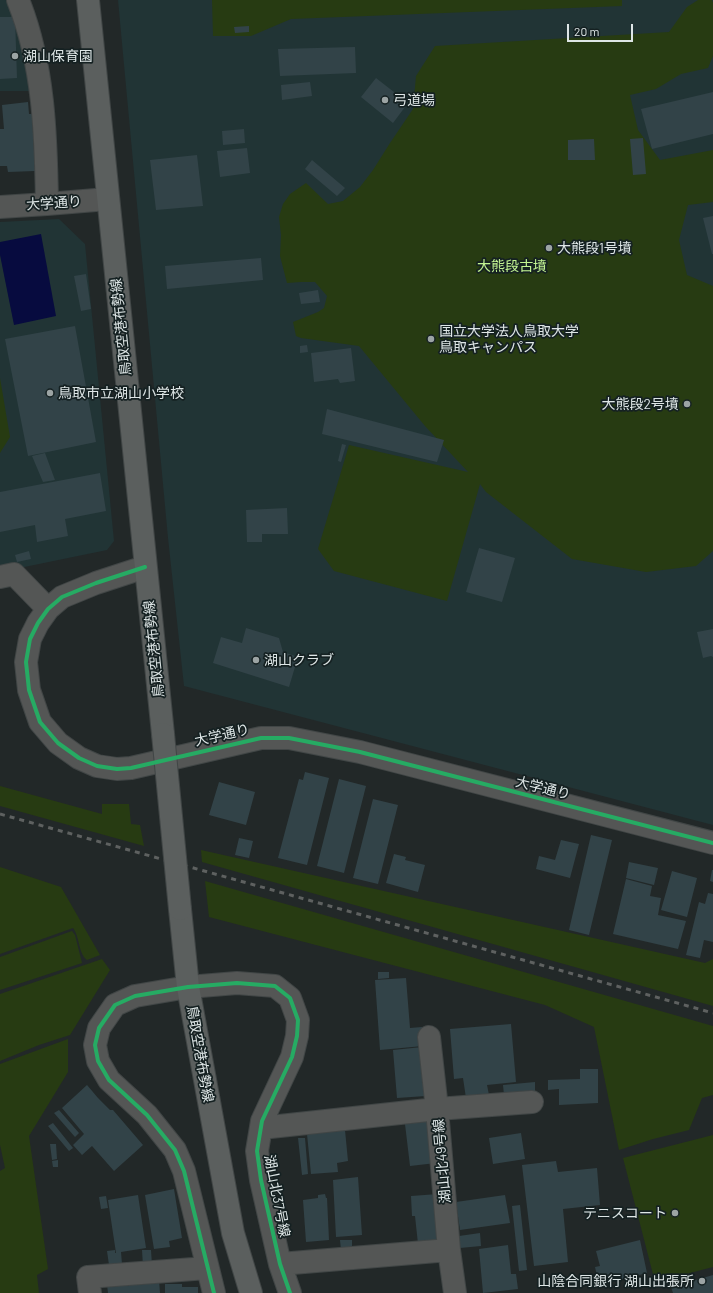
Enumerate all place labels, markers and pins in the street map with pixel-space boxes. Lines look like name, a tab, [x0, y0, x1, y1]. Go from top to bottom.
place label: 湖山保育園	[23, 48, 93, 64]
marker: 湖山保育園	[10, 51, 20, 61]
place label: 弓道場	[393, 92, 435, 108]
marker: 弓道場	[380, 95, 390, 105]
place label: 大熊段1号墳	[557, 240, 632, 256]
marker: 大熊段1号墳	[544, 243, 554, 253]
place label: 国立大学法人鳥取大学 鳥取キャンパス	[439, 323, 579, 356]
marker: 国立大学法人鳥取大学 鳥取キャンパス	[426, 334, 436, 344]
place label: 鳥取市立湖山小学校	[58, 385, 184, 401]
marker: 鳥取市立湖山小学校	[45, 388, 55, 398]
place label: 大熊段2号墳	[601, 396, 679, 412]
marker: 大熊段2号墳	[682, 399, 692, 409]
place label: 湖山クラブ	[264, 652, 334, 668]
marker: 湖山クラブ	[251, 655, 261, 665]
place label: テニスコート	[583, 1205, 667, 1221]
marker: テニスコート	[670, 1208, 680, 1218]
place label: 山陰合同銀行 湖山出張所	[537, 1273, 694, 1289]
marker: 山陰合同銀行 湖山出張所	[697, 1276, 707, 1286]

